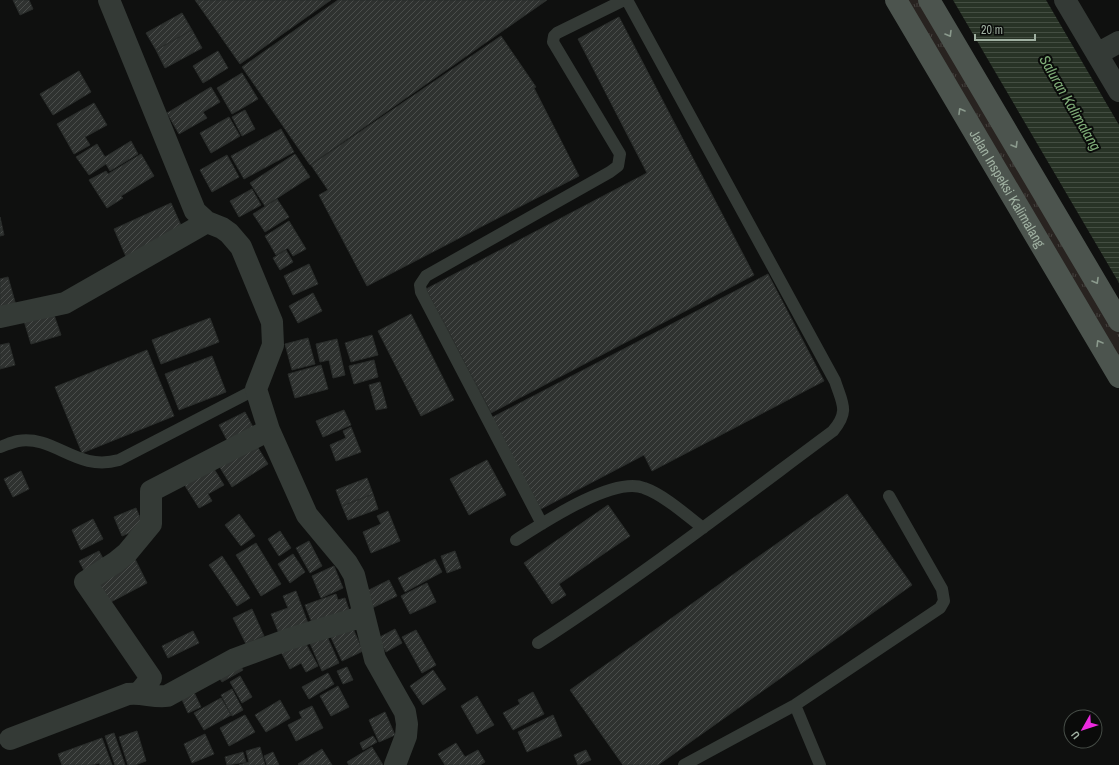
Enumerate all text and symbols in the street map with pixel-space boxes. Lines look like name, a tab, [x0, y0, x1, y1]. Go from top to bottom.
scale bar	[975, 16, 1035, 42]
text: 20 m	[981, 22, 1003, 38]
one-way arrow	[944, 30, 952, 37]
water label: Saluran Kalimalang	[1035, 51, 1106, 155]
one-way arrow	[959, 108, 966, 115]
street label: Jalan Inspeksi Kalimalang	[966, 126, 1050, 251]
one-way arrow	[1011, 141, 1018, 148]
one-way arrow	[1091, 277, 1098, 284]
one-way arrow	[1096, 340, 1104, 347]
north arrow	[1063, 709, 1103, 749]
text: U	[1068, 728, 1083, 742]

